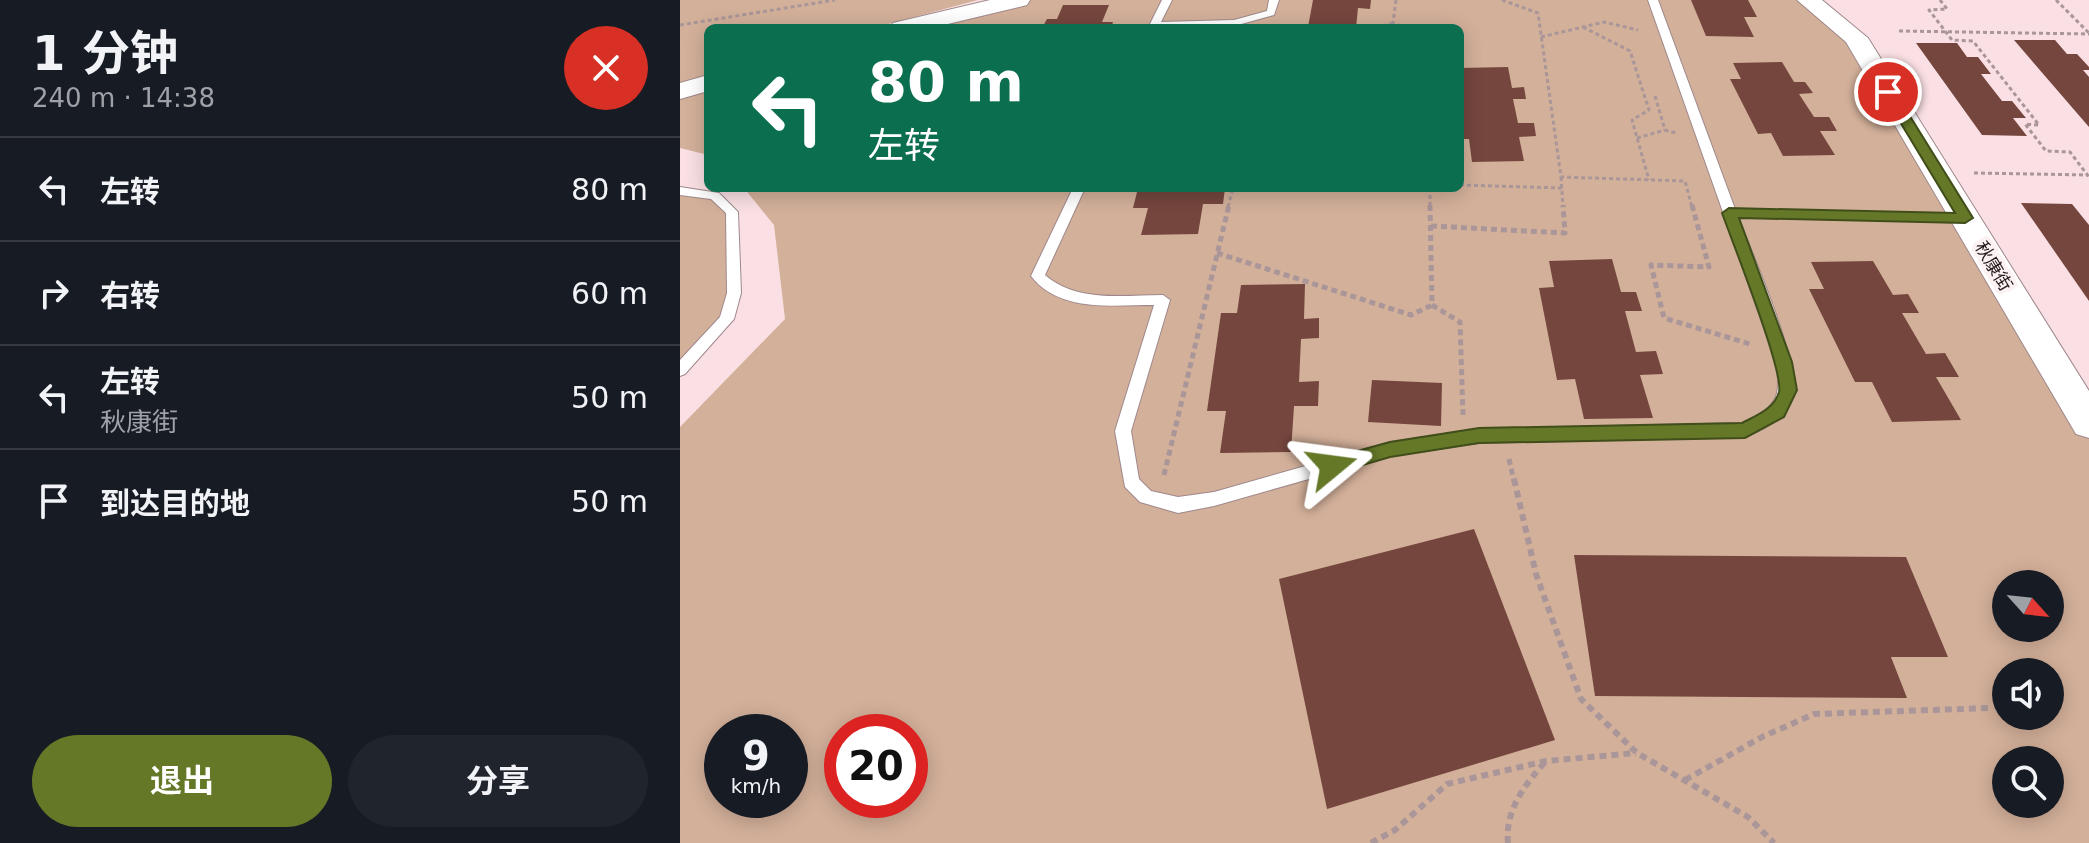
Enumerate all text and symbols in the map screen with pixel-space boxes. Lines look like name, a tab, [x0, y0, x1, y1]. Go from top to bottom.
text: 1 分钟	[32, 25, 178, 81]
button: close	[564, 26, 648, 110]
text: 80 m	[868, 49, 1024, 114]
icon: left	[736, 56, 840, 160]
pin	[1854, 58, 1922, 126]
icon: arrive	[1866, 70, 1910, 114]
text: 240 m · 14:38	[32, 83, 215, 113]
text: 左转	[868, 125, 940, 166]
icon: left	[32, 167, 76, 211]
text: 80 m	[571, 172, 648, 207]
text: 左转	[100, 174, 160, 209]
street label: 秋康街	[1971, 237, 2017, 295]
icon: right	[32, 271, 76, 315]
text: 60 m	[571, 276, 648, 311]
text: 右转	[100, 278, 160, 313]
text: 左转	[100, 364, 160, 399]
icon: left	[32, 375, 76, 419]
text: 50 m	[571, 380, 648, 415]
text: 秋康街	[100, 407, 178, 437]
position arrow	[1290, 424, 1374, 508]
icon: arrive	[32, 479, 76, 523]
text: 50 m	[571, 484, 648, 519]
text: 到达目的地	[100, 486, 250, 521]
north arrow	[1992, 570, 2064, 642]
map controls	[1992, 570, 2064, 818]
button: sound	[1992, 658, 2064, 730]
speed limit sign: 20	[824, 714, 928, 818]
text: 9	[742, 733, 770, 779]
button: 退出	[32, 735, 332, 827]
button: 分享	[348, 735, 648, 827]
button: search	[1992, 746, 2064, 818]
text: km/h	[731, 774, 781, 798]

